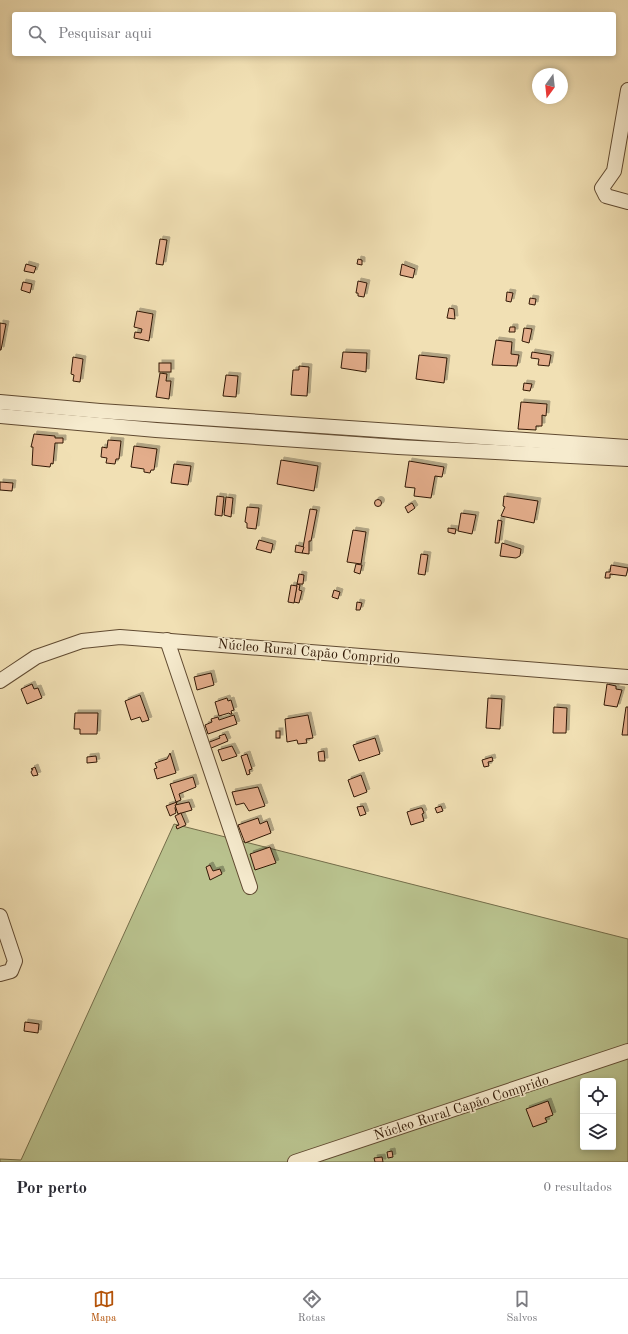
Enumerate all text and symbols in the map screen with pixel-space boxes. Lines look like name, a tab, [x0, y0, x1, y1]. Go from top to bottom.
search box	[12, 12, 616, 56]
icon: search	[26, 23, 48, 45]
text: Pesquisar aqui	[58, 27, 152, 42]
north arrow	[532, 68, 568, 104]
street label: Núcleo Rural Capão Comprido	[217, 637, 401, 667]
street label: Núcleo Rural Capão Comprido	[372, 1073, 551, 1143]
map controls	[580, 1078, 616, 1150]
button: locate	[580, 1078, 616, 1114]
button: layers	[580, 1114, 616, 1150]
text: Por perto	[16, 1180, 87, 1197]
text: 0 resultados	[544, 1181, 612, 1194]
tab: Mapa	[91, 1288, 116, 1326]
tab: Rotas	[298, 1288, 325, 1326]
tab: Salvos	[507, 1288, 537, 1326]

